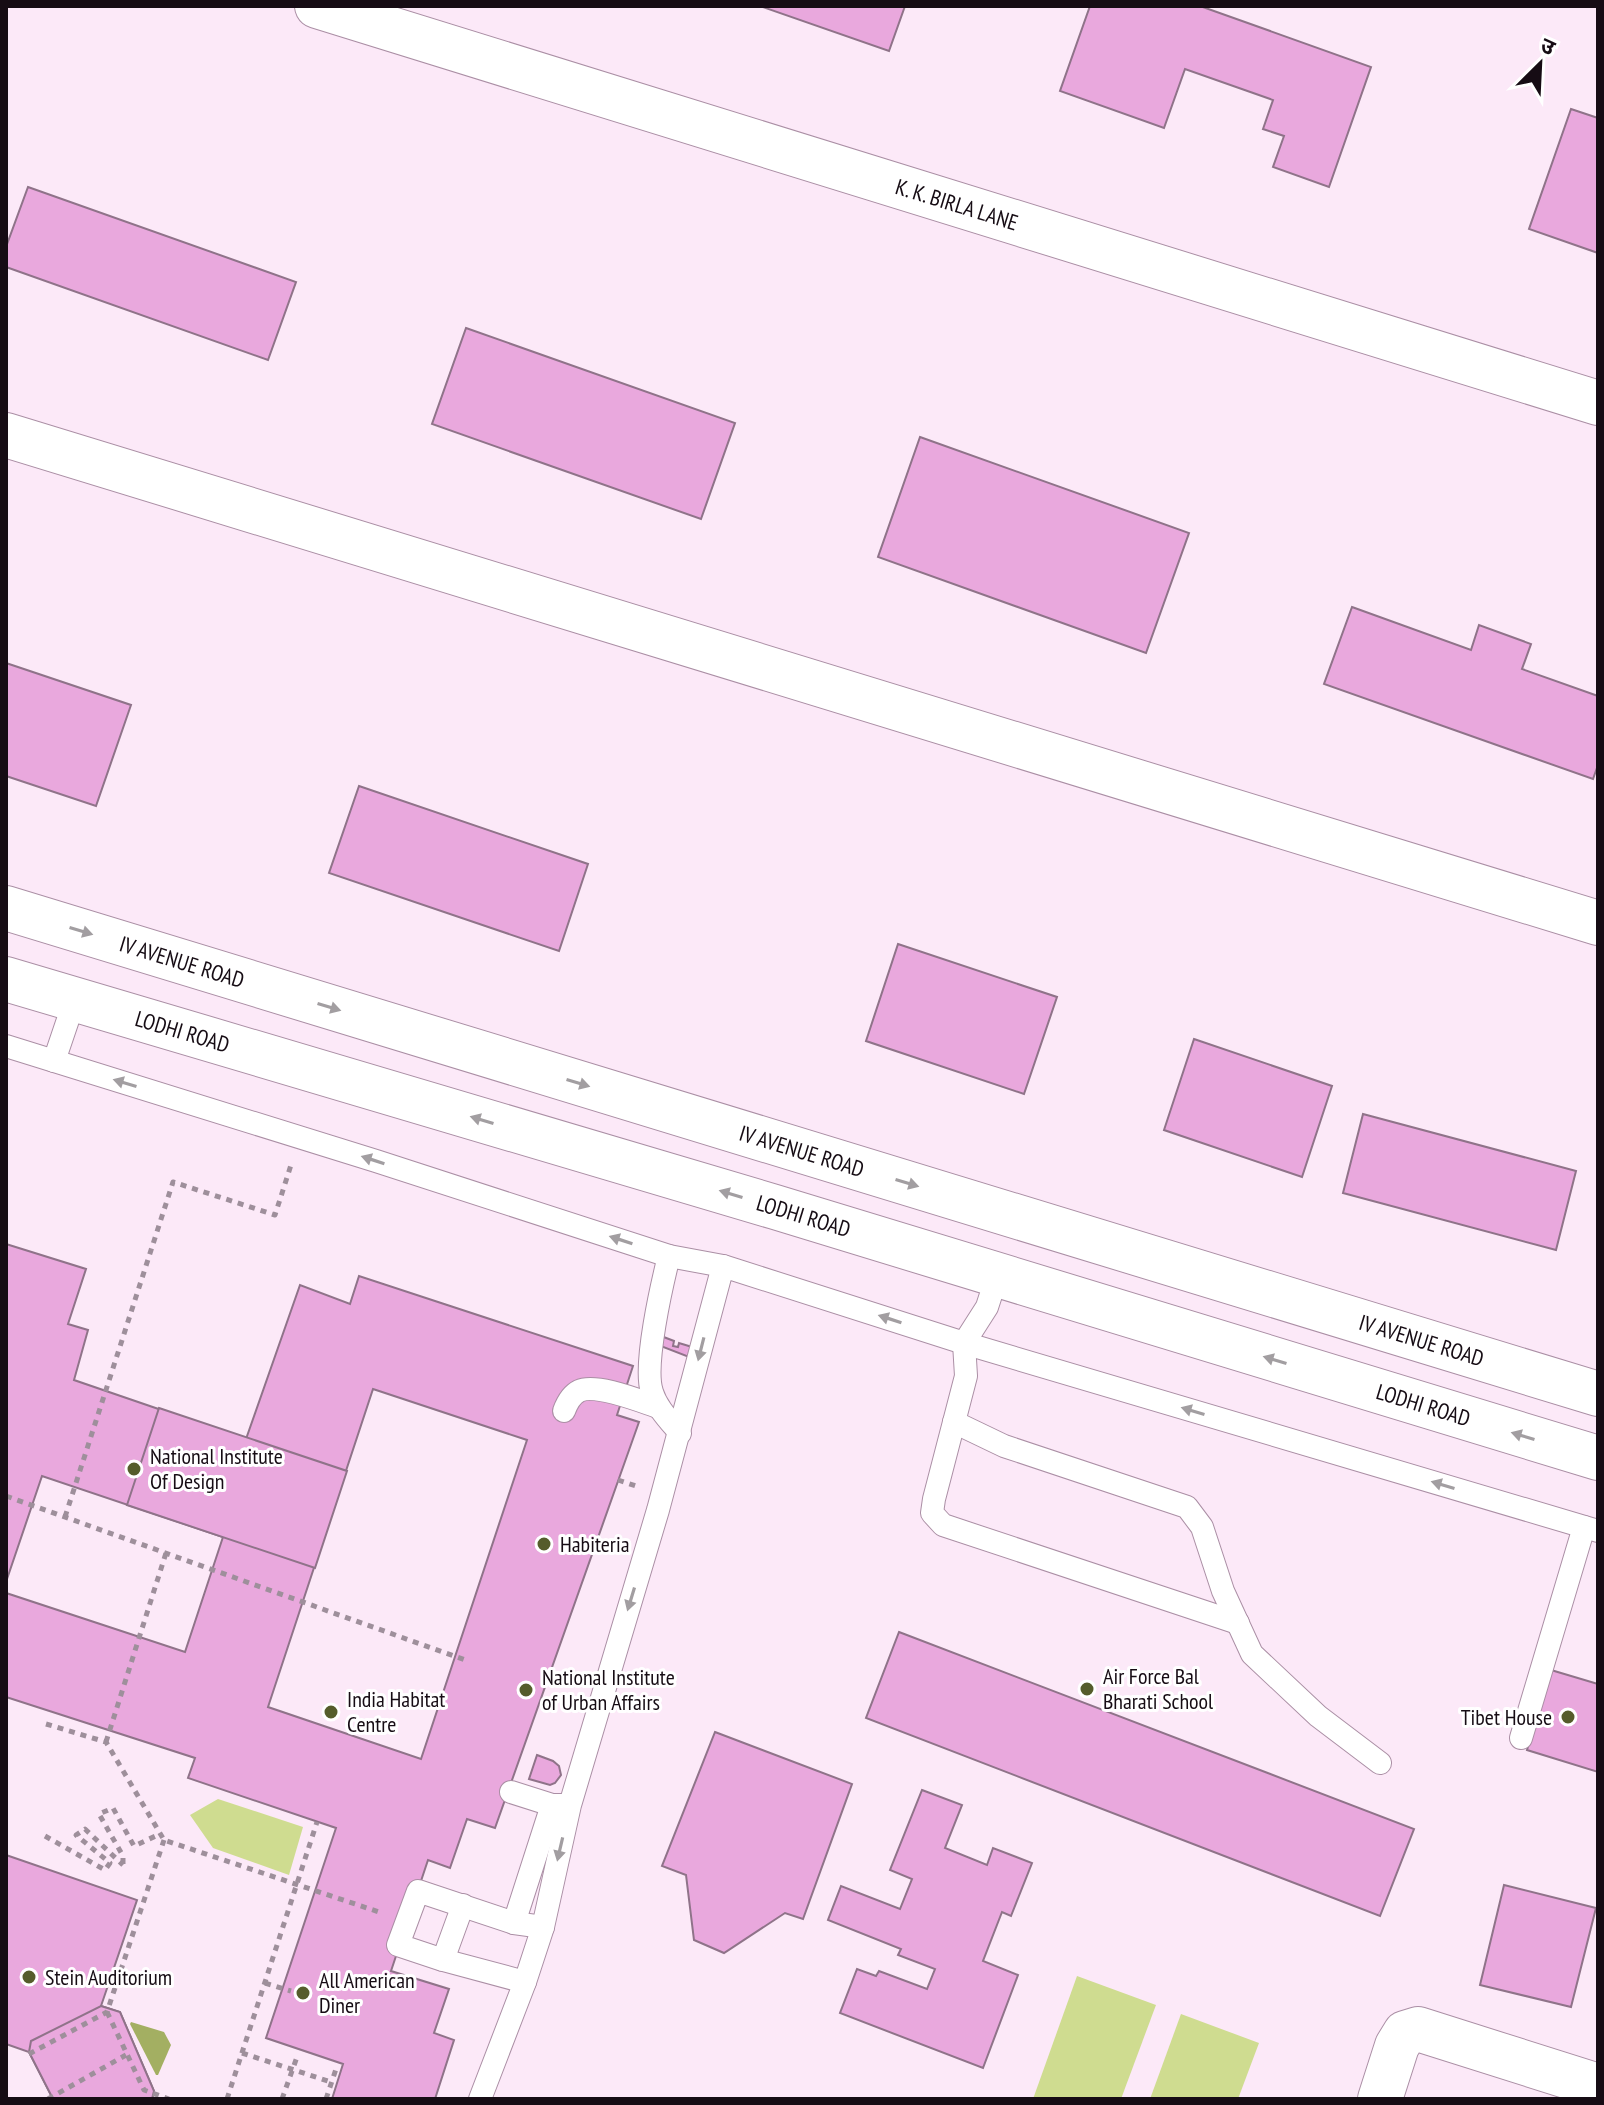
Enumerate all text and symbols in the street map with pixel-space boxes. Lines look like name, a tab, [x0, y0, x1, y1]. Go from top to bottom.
north arrow	[1500, 24, 1580, 104]
text: उ	[1537, 30, 1561, 62]
street label: K. K. BIRLA LANE	[892, 172, 1022, 236]
one-way arrow	[69, 925, 93, 938]
street label: IV AVENUE ROAD	[116, 929, 248, 994]
one-way arrow	[318, 1001, 342, 1014]
street label: LODHI ROAD	[132, 1004, 233, 1058]
one-way arrow	[113, 1076, 137, 1089]
one-way arrow	[566, 1077, 590, 1090]
one-way arrow	[470, 1113, 494, 1126]
street label: IV AVENUE ROAD	[736, 1119, 868, 1183]
one-way arrow	[361, 1153, 385, 1166]
one-way arrow	[895, 1177, 919, 1190]
one-way arrow	[719, 1187, 743, 1200]
street label: LODHI ROAD	[753, 1188, 854, 1243]
one-way arrow	[608, 1234, 632, 1246]
street label: IV AVENUE ROAD	[1356, 1308, 1487, 1372]
one-way arrow	[877, 1312, 901, 1325]
one-way arrow	[694, 1336, 707, 1361]
one-way arrow	[1262, 1353, 1286, 1366]
street label: LODHI ROAD	[1373, 1377, 1474, 1432]
one-way arrow	[1181, 1404, 1205, 1417]
one-way arrow	[1511, 1429, 1535, 1442]
place label: National Institute Of Design	[150, 1442, 283, 1495]
marker: National Institute Of Design	[125, 1460, 143, 1478]
one-way arrow	[1430, 1478, 1454, 1491]
place label: Habiteria	[560, 1530, 629, 1558]
marker: Habiteria	[535, 1535, 553, 1553]
one-way arrow	[624, 1588, 637, 1612]
place label: Air Force Bal Bharati School	[1103, 1662, 1214, 1715]
place label: National Institute of Urban Affairs	[542, 1663, 675, 1716]
marker: Air Force Bal Bharati School	[1078, 1680, 1096, 1698]
marker: National Institute of Urban Affairs	[517, 1681, 535, 1699]
place label: India Habitat Centre	[347, 1685, 445, 1738]
marker: India Habitat Centre	[322, 1703, 340, 1721]
place label: Tibet House	[1461, 1703, 1552, 1731]
marker: Tibet House	[1559, 1708, 1577, 1726]
one-way arrow	[553, 1837, 566, 1862]
place label: Stein Auditorium	[45, 1963, 172, 1991]
place label: All American Diner	[319, 1966, 415, 2019]
marker: Stein Auditorium	[20, 1968, 38, 1986]
marker: All American Diner	[294, 1984, 312, 2002]

